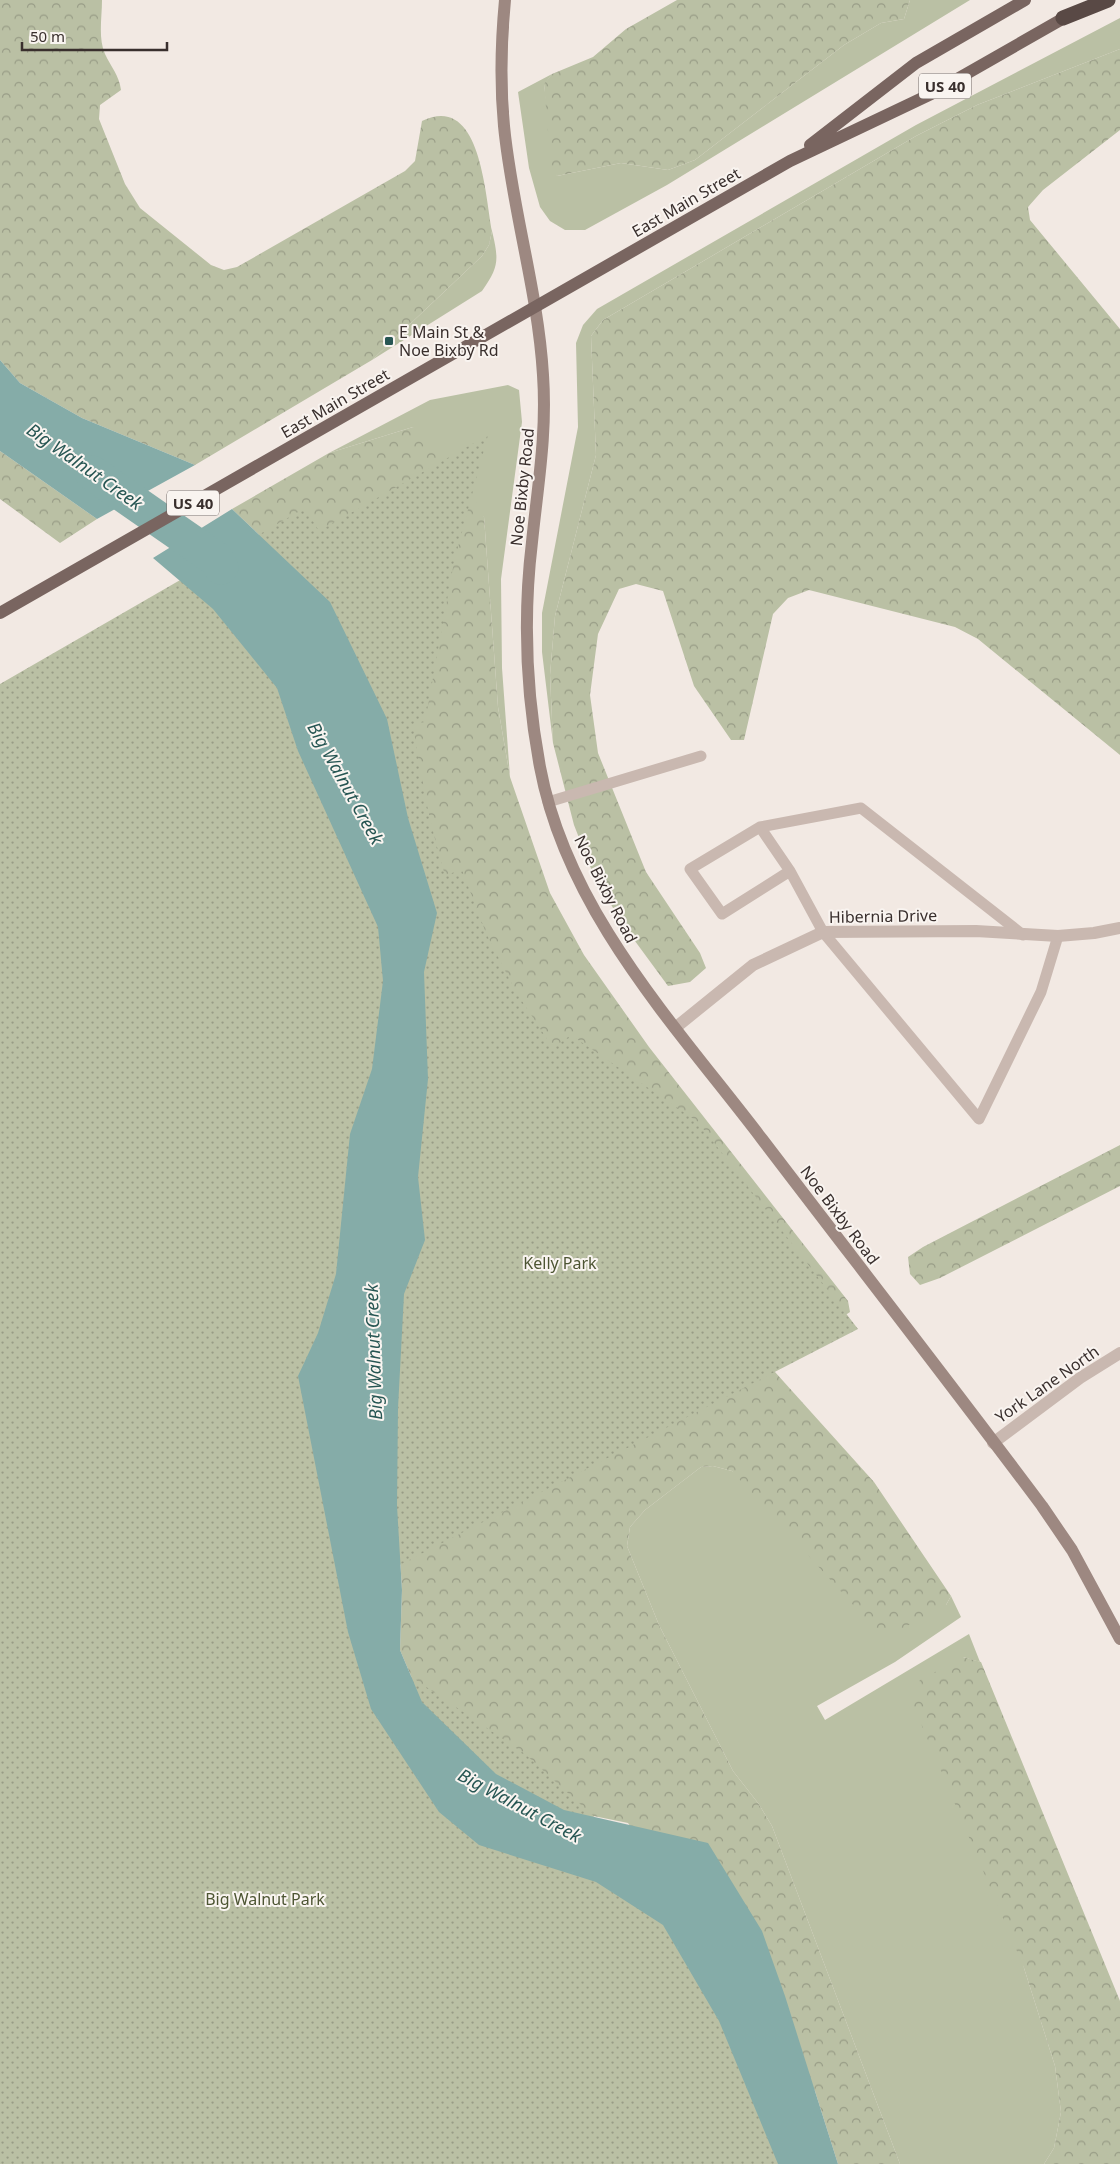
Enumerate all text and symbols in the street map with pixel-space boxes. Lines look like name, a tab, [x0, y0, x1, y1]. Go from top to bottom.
scale bar	[22, 20, 168, 52]
text: 50 m	[30, 26, 65, 46]
road number: US 40	[919, 74, 971, 98]
street label: East Main Street	[628, 162, 744, 242]
place label: E Main St & Noe Bixby Rd	[399, 321, 499, 361]
marker: E Main St & Noe Bixby Rd	[383, 335, 395, 347]
street label: East Main Street	[277, 363, 393, 443]
water label: Big Walnut Creek	[22, 417, 149, 516]
street label: Noe Bixby Road	[505, 427, 539, 547]
road number: US 40	[167, 490, 219, 516]
water label: Big Walnut Creek	[302, 718, 390, 849]
street label: Noe Bixby Road	[569, 831, 643, 947]
street label: Hibernia Drive	[829, 904, 937, 928]
street label: Noe Bixby Road	[796, 1161, 884, 1269]
park label: Kelly Park	[523, 1252, 597, 1274]
water label: Big Walnut Creek	[359, 1282, 387, 1420]
street label: York Lane North	[991, 1340, 1103, 1428]
water label: Big Walnut Creek	[454, 1762, 587, 1848]
park label: Big Walnut Park	[205, 1888, 325, 1910]

